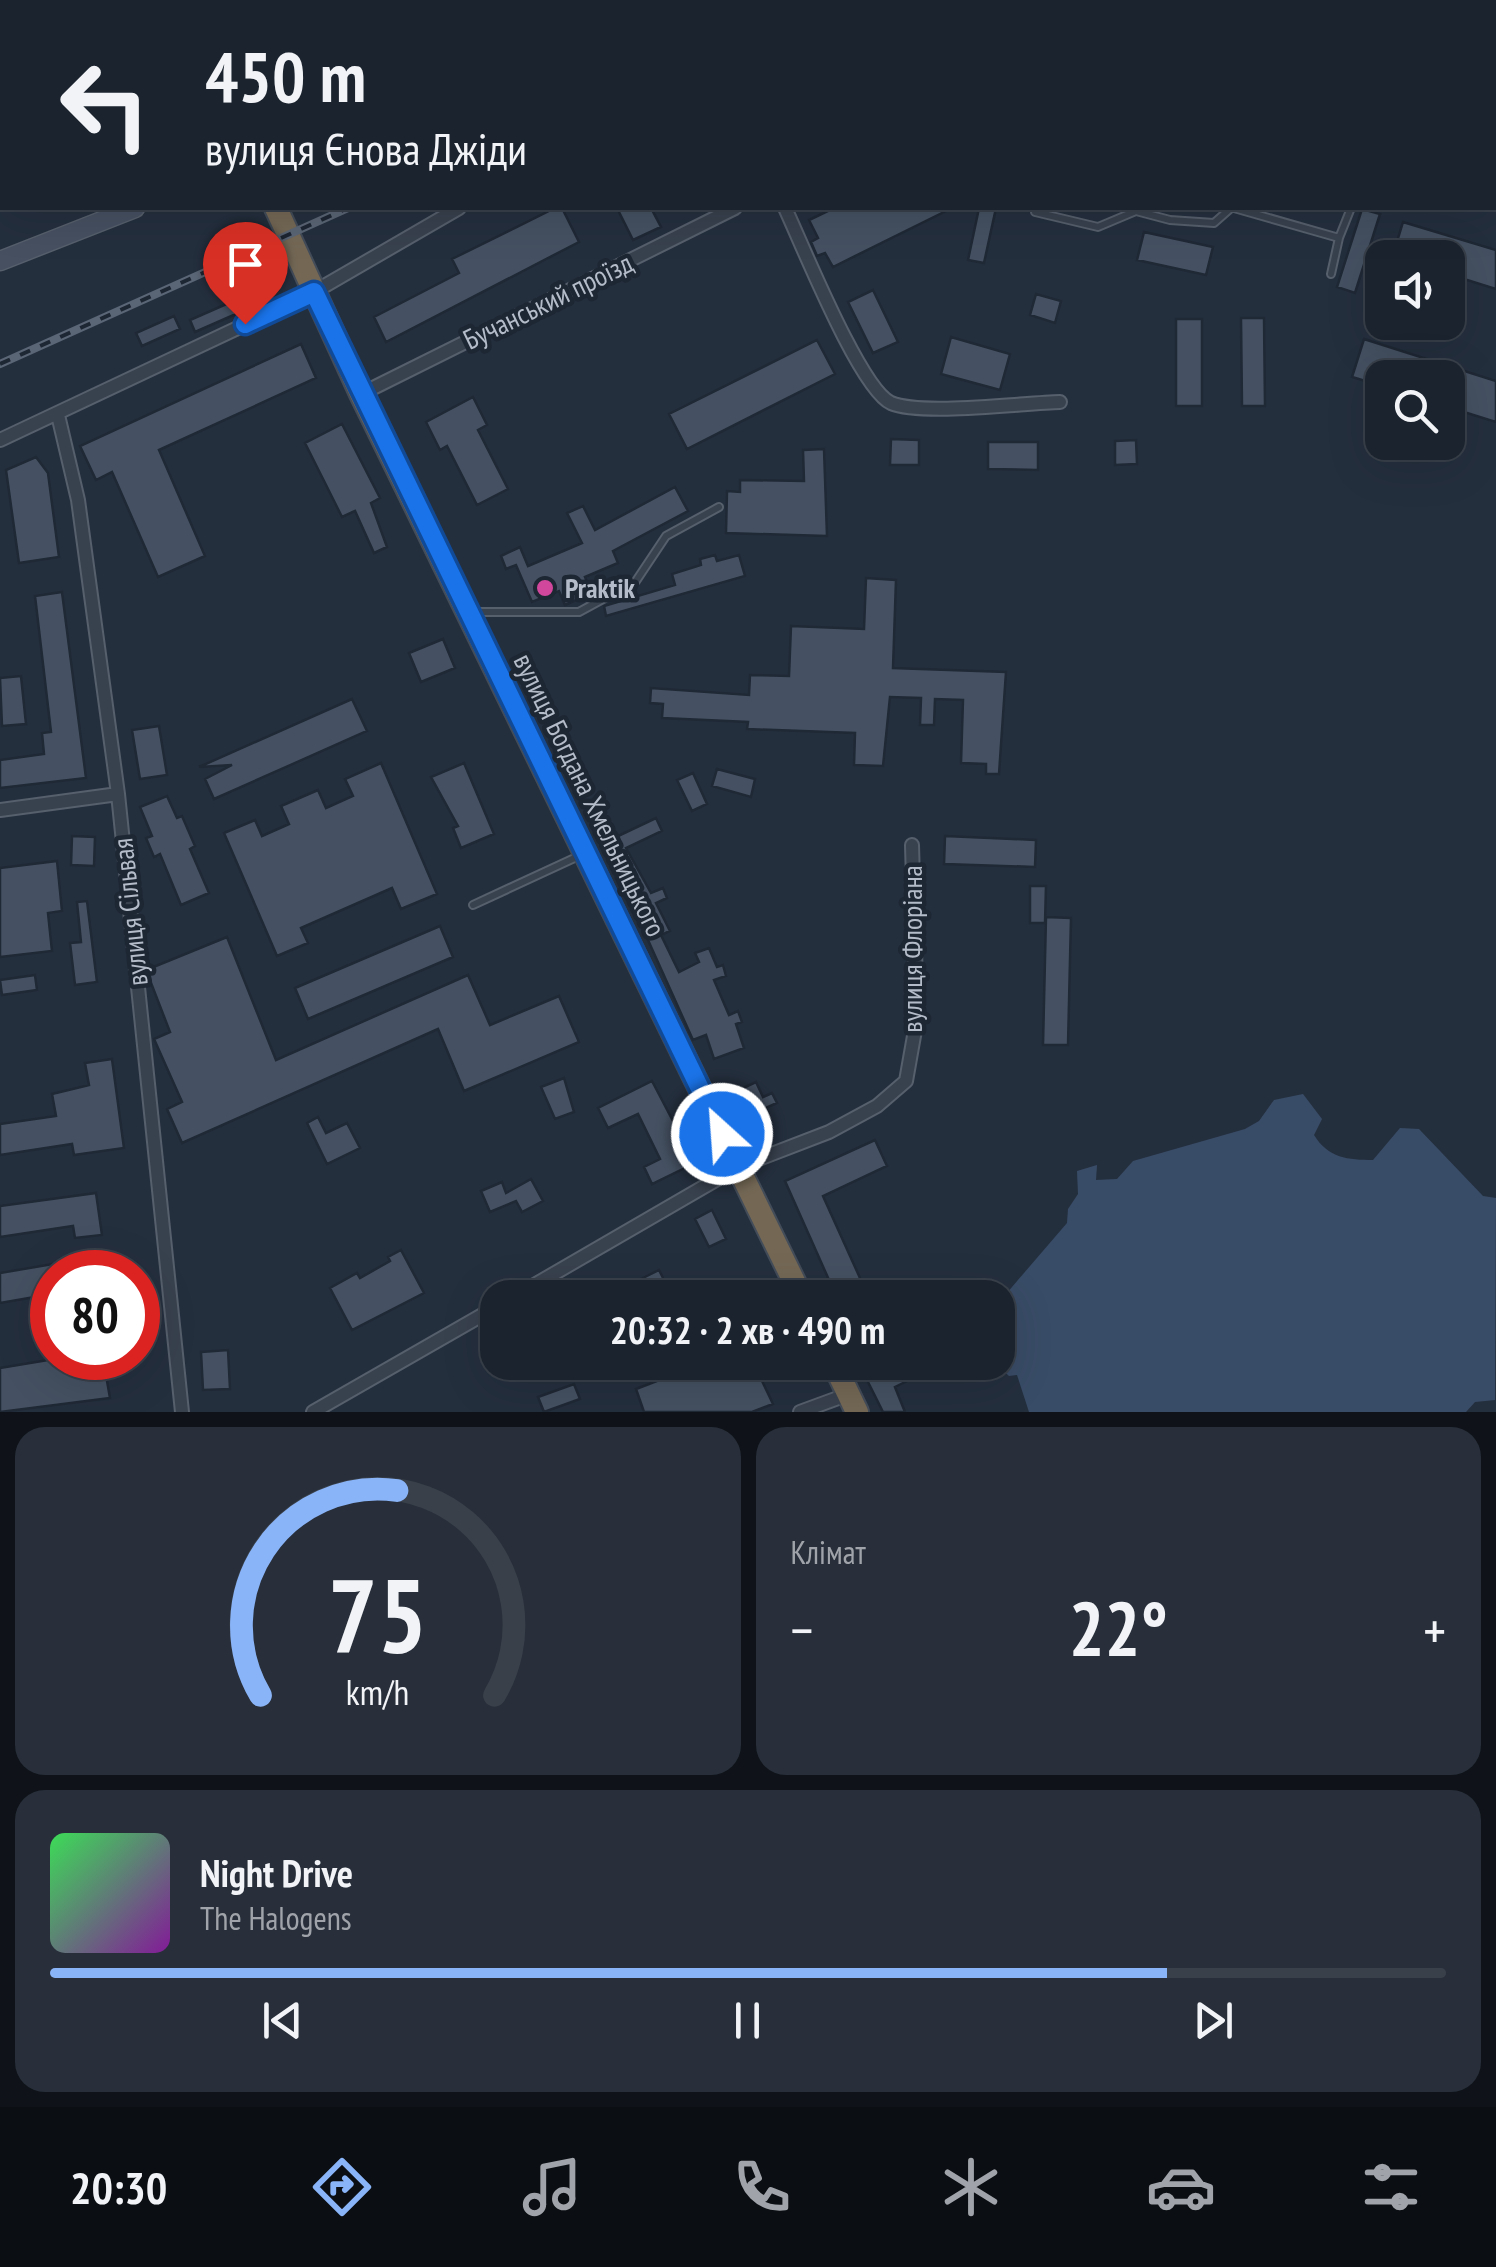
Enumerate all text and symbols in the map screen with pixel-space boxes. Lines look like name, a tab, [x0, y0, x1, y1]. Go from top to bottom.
text: 450 m	[205, 31, 366, 121]
icon: left	[40, 40, 170, 170]
text: вулиця Єнова Джіди	[205, 119, 527, 177]
pin	[203, 222, 288, 325]
icon: arrive	[218, 237, 273, 292]
map controls	[1365, 240, 1465, 460]
button: sound	[1365, 240, 1465, 340]
street label: Бучанський проїзд	[457, 244, 639, 358]
button: search	[1365, 360, 1465, 460]
place label: Praktik	[565, 569, 635, 606]
marker: Praktik	[534, 577, 556, 599]
street label: вулиця Богдана Хмельницького	[506, 647, 675, 943]
street label: вулиця Сільвая	[103, 836, 156, 988]
street label: вулиця Флоріана	[893, 865, 930, 1033]
position arrow	[670, 1082, 774, 1186]
speed limit sign: 80	[30, 1250, 160, 1380]
text: 20:32 · 2 хв · 490 m	[610, 1305, 885, 1354]
text: Клімат	[791, 1531, 866, 1573]
text: 75	[328, 1547, 427, 1682]
text: 22°	[1069, 1580, 1168, 1677]
text: −	[791, 1594, 813, 1665]
text: +	[1423, 1594, 1446, 1665]
text: km/h	[346, 1669, 409, 1715]
text: Night Drive	[200, 1848, 353, 1897]
text: The Halogens	[200, 1897, 352, 1939]
icon: previous	[255, 1993, 310, 2048]
icon: pause	[720, 1993, 775, 2048]
icon: next	[1186, 1993, 1241, 2048]
icon: directions	[307, 2152, 377, 2222]
icon: music	[517, 2152, 587, 2222]
icon: phone	[727, 2152, 797, 2222]
icon: climate	[936, 2152, 1006, 2222]
icon: car	[1146, 2152, 1216, 2222]
icon: filters	[1356, 2152, 1426, 2222]
text: 20:30	[70, 2158, 167, 2216]

